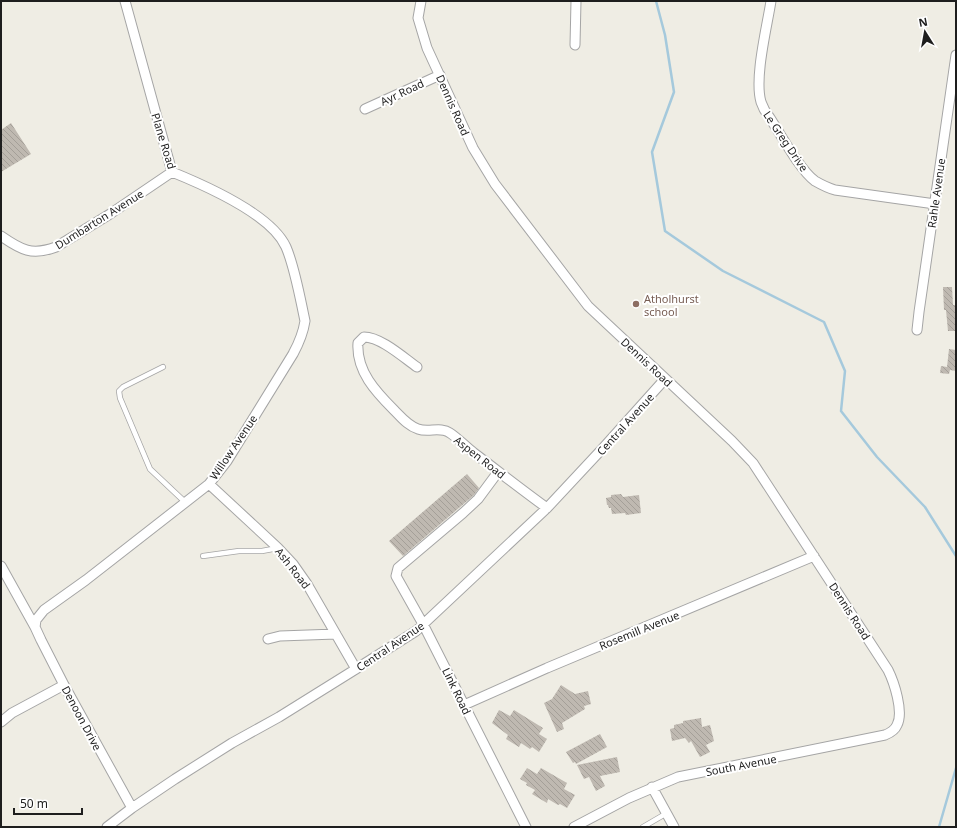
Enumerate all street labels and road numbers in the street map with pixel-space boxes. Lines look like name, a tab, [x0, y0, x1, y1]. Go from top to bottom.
street label: Dennis Road	[433, 72, 473, 138]
street label: Ayr Road	[378, 75, 426, 109]
street label: Le Greg Drive	[760, 108, 812, 174]
street label: Plane Road	[148, 111, 180, 171]
street label: Rahle Avenue	[924, 157, 948, 229]
street label: Dumbarton Avenue	[52, 186, 146, 252]
street label: Dennis Road	[618, 334, 676, 390]
street label: Central Avenue	[593, 390, 657, 458]
street label: Willow Avenue	[206, 412, 260, 482]
street label: Aspen Road	[451, 432, 509, 482]
street label: Ash Road	[272, 544, 314, 592]
street label: Dennis Road	[826, 580, 874, 642]
street label: Rosemill Avenue	[597, 607, 681, 653]
street label: Central Avenue	[353, 618, 427, 674]
street label: Link Road	[439, 665, 475, 717]
street label: Denoon Drive	[59, 683, 105, 753]
street label: South Avenue	[704, 751, 778, 779]

